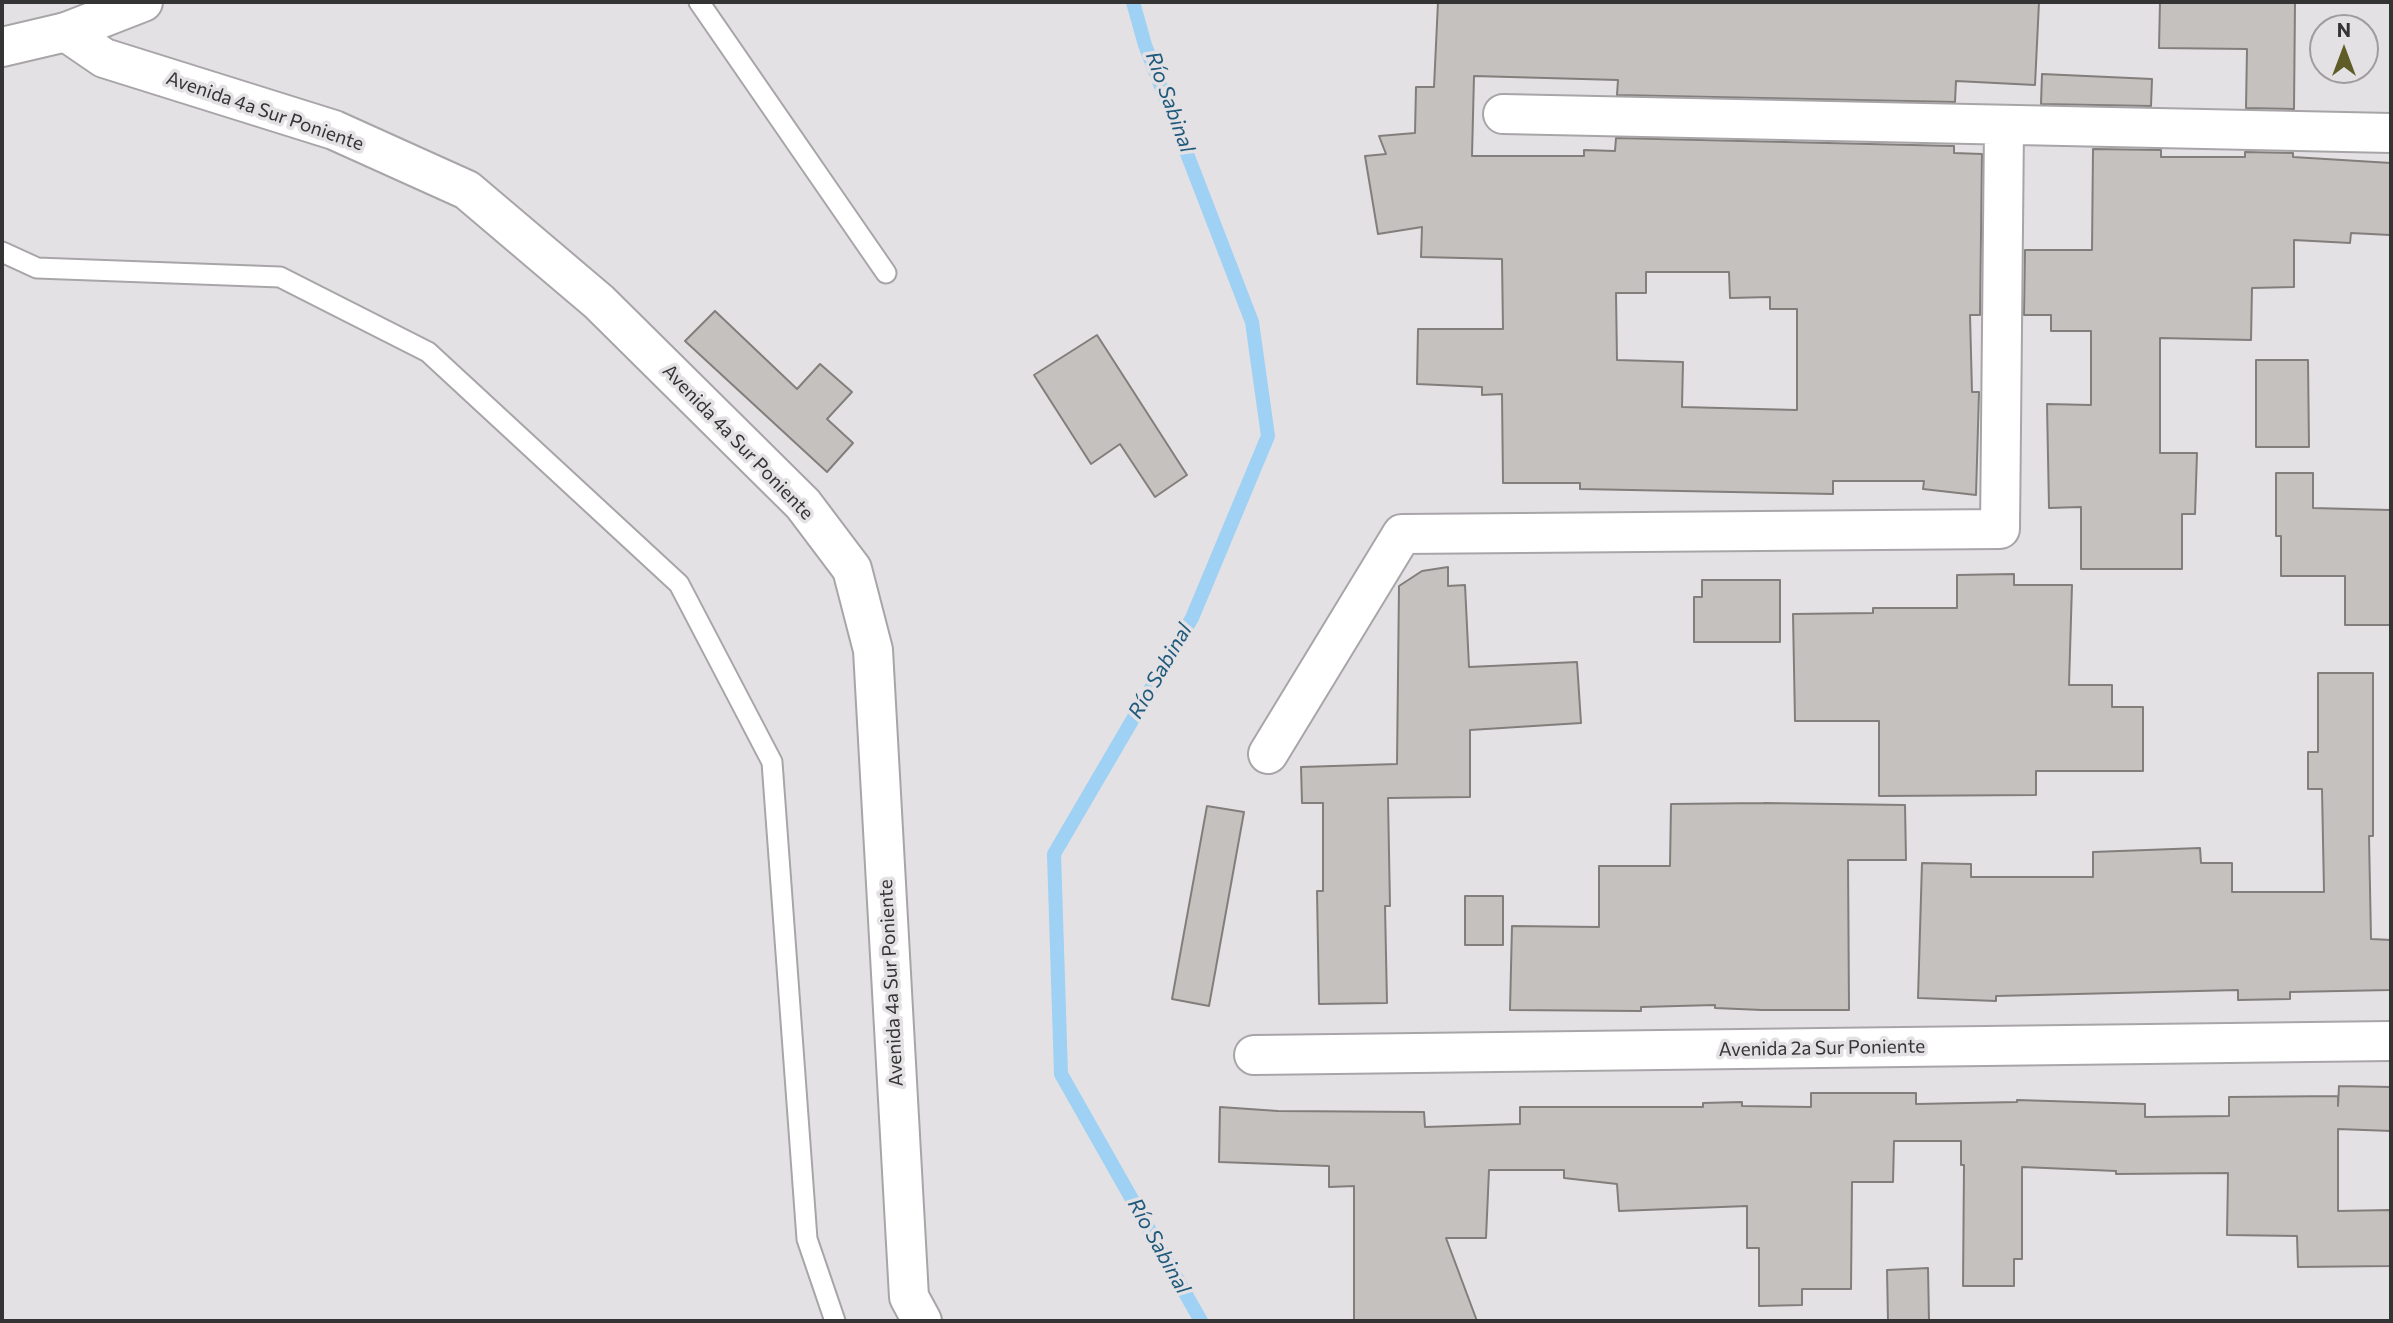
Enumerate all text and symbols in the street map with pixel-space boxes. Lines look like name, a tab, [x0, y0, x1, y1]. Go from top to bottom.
north arrow	[2309, 14, 2379, 84]
text: N	[2337, 18, 2351, 41]
water label: Río Sabinal	[1140, 48, 1200, 156]
street label: Avenida 4a Sur Poniente	[163, 66, 367, 156]
street label: Avenida 4a Sur Poniente	[658, 359, 818, 525]
water label: Río Sabinal	[1123, 619, 1197, 723]
street label: Avenida 4a Sur Poniente	[874, 879, 908, 1087]
street label: Avenida 2a Sur Poniente	[1719, 1035, 1925, 1061]
water label: Río Sabinal	[1122, 1194, 1196, 1298]

